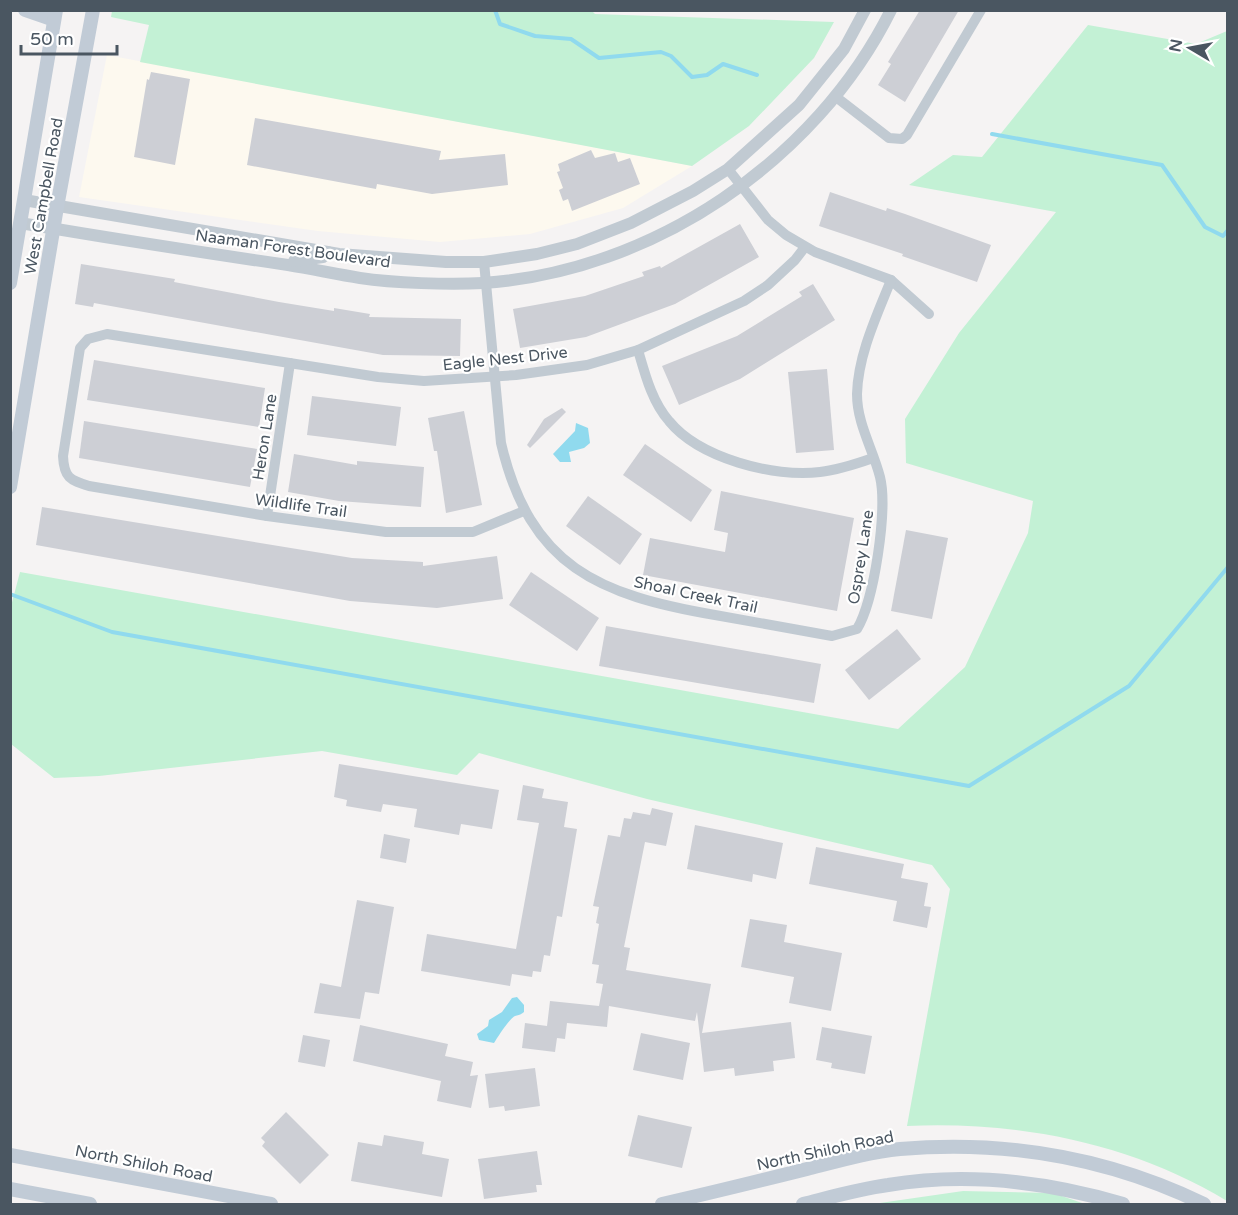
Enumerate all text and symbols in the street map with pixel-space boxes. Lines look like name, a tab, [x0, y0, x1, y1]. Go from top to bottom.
scale bar	[21, 18, 117, 56]
north arrow	[1160, 18, 1220, 78]
text: 50 m	[30, 28, 74, 50]
text: N	[1165, 38, 1187, 54]
street label: West Campbell Road	[20, 116, 68, 276]
street label: Naaman Forest Boulevard	[194, 225, 392, 273]
street label: Eagle Nest Drive	[442, 342, 568, 375]
street label: Heron Lane	[248, 392, 282, 482]
street label: Wildlife Trail	[254, 490, 348, 522]
street label: Osprey Lane	[844, 509, 878, 606]
street label: Shoal Creek Trail	[632, 572, 760, 618]
street label: North Shiloh Road	[755, 1127, 896, 1175]
street label: North Shiloh Road	[73, 1141, 214, 1187]

